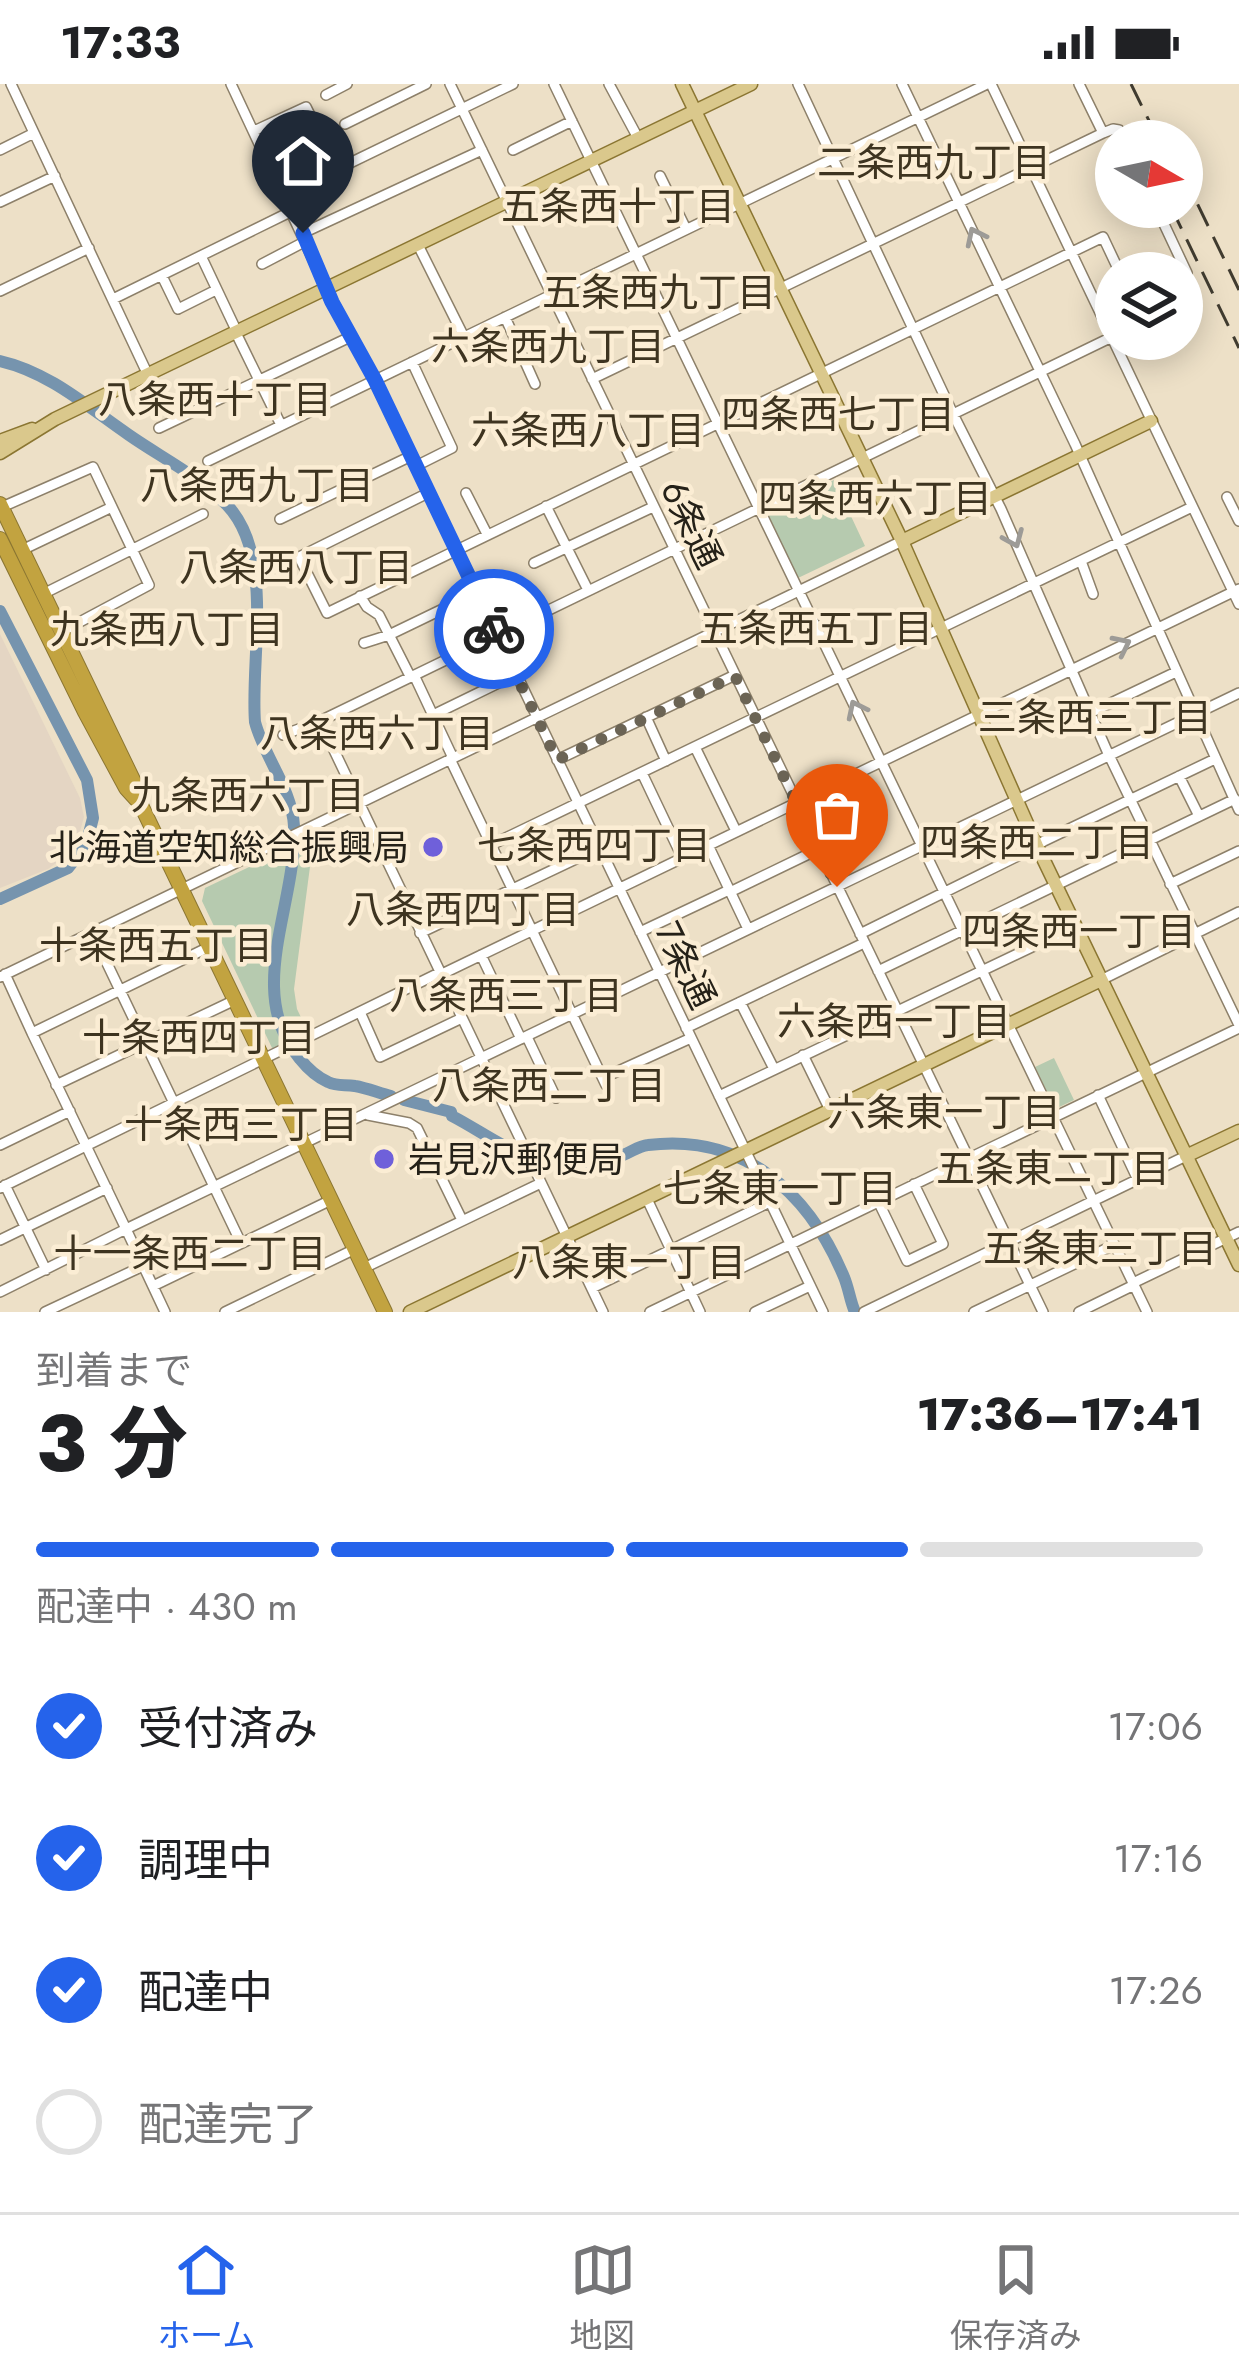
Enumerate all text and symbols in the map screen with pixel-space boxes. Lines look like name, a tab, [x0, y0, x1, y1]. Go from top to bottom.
text: 17:33	[60, 10, 180, 75]
pin	[252, 110, 354, 233]
north arrow	[1095, 120, 1203, 228]
map controls	[1095, 120, 1203, 360]
icon: home	[270, 128, 336, 194]
district label: 二条西九丁目	[817, 134, 1051, 191]
district label: 五条西十丁目	[501, 178, 735, 235]
one-way arrow	[966, 227, 989, 248]
button: layers	[1095, 252, 1203, 360]
district label: 五条西九丁目	[542, 264, 776, 321]
district label: 六条西九丁目	[431, 318, 665, 375]
district label: 八条西十丁目	[98, 371, 332, 428]
district label: 四条西七丁目	[721, 386, 955, 443]
district label: 六条西八丁目	[471, 402, 705, 459]
district label: 八条西九丁目	[140, 457, 374, 514]
district label: 四条西六丁目	[758, 470, 992, 527]
street label: 6条通	[648, 471, 736, 577]
one-way arrow	[1000, 527, 1024, 548]
district label: 八条西八丁目	[179, 539, 413, 596]
courier	[434, 569, 554, 689]
icon: bike	[461, 596, 527, 662]
district label: 五条西五丁目	[699, 600, 933, 657]
district label: 九条西八丁目	[50, 601, 284, 658]
one-way arrow	[1110, 636, 1131, 659]
district label: 三条西三丁目	[978, 689, 1212, 746]
one-way arrow	[847, 699, 870, 721]
district label: 八条西六丁目	[260, 705, 494, 762]
pin	[786, 764, 888, 887]
district label: 九条西六丁目	[131, 767, 365, 824]
icon: bag	[804, 782, 870, 848]
district label: 四条西二丁目	[920, 814, 1154, 871]
district label: 七条西四丁目	[477, 817, 711, 874]
place label: 北海道空知総合振興局	[49, 821, 409, 873]
marker: 北海道空知総合振興局	[420, 834, 446, 860]
district label: 八条西四丁目	[346, 881, 580, 938]
district label: 四条西一丁目	[962, 903, 1196, 960]
street label: 7条通	[643, 913, 729, 1017]
district label: 十条西五丁目	[39, 917, 273, 974]
district label: 八条西三丁目	[389, 967, 623, 1024]
district label: 六条西一丁目	[777, 993, 1011, 1050]
district label: 十条西四丁目	[82, 1009, 316, 1066]
district label: 八条西二丁目	[432, 1057, 666, 1114]
district label: 六条東一丁目	[827, 1084, 1061, 1141]
district label: 十条西三丁目	[124, 1096, 358, 1153]
place label: 岩見沢郵便局	[408, 1133, 624, 1185]
district label: 五条東二丁目	[936, 1140, 1170, 1197]
marker: 岩見沢郵便局	[371, 1146, 397, 1172]
district label: 七条東一丁目	[663, 1160, 897, 1217]
district label: 五条東三丁目	[983, 1220, 1217, 1277]
district label: 十一条西二丁目	[53, 1225, 327, 1282]
district label: 八条東一丁目	[512, 1234, 746, 1291]
text: 到着まで	[36, 1342, 192, 1399]
text: 17:36–17:41	[917, 1382, 1203, 1447]
text: 3 分	[36, 1388, 188, 1500]
text: 配達中 · 430 m	[36, 1578, 298, 1635]
icon: check	[36, 1693, 102, 1759]
text: 受付済み	[138, 1696, 318, 1761]
text: 17:06	[1107, 1698, 1203, 1755]
icon: check	[36, 1825, 102, 1891]
text: 調理中	[138, 1828, 273, 1893]
text: 17:16	[1113, 1830, 1203, 1887]
icon: check	[36, 1957, 102, 2023]
text: 配達中	[138, 1960, 273, 2025]
text: 17:26	[1109, 1962, 1203, 2019]
text: 配達完了	[138, 2092, 318, 2157]
tab: ホーム	[157, 2237, 255, 2359]
tab: 地図	[570, 2237, 636, 2359]
tab: 保存済み	[950, 2237, 1082, 2359]

